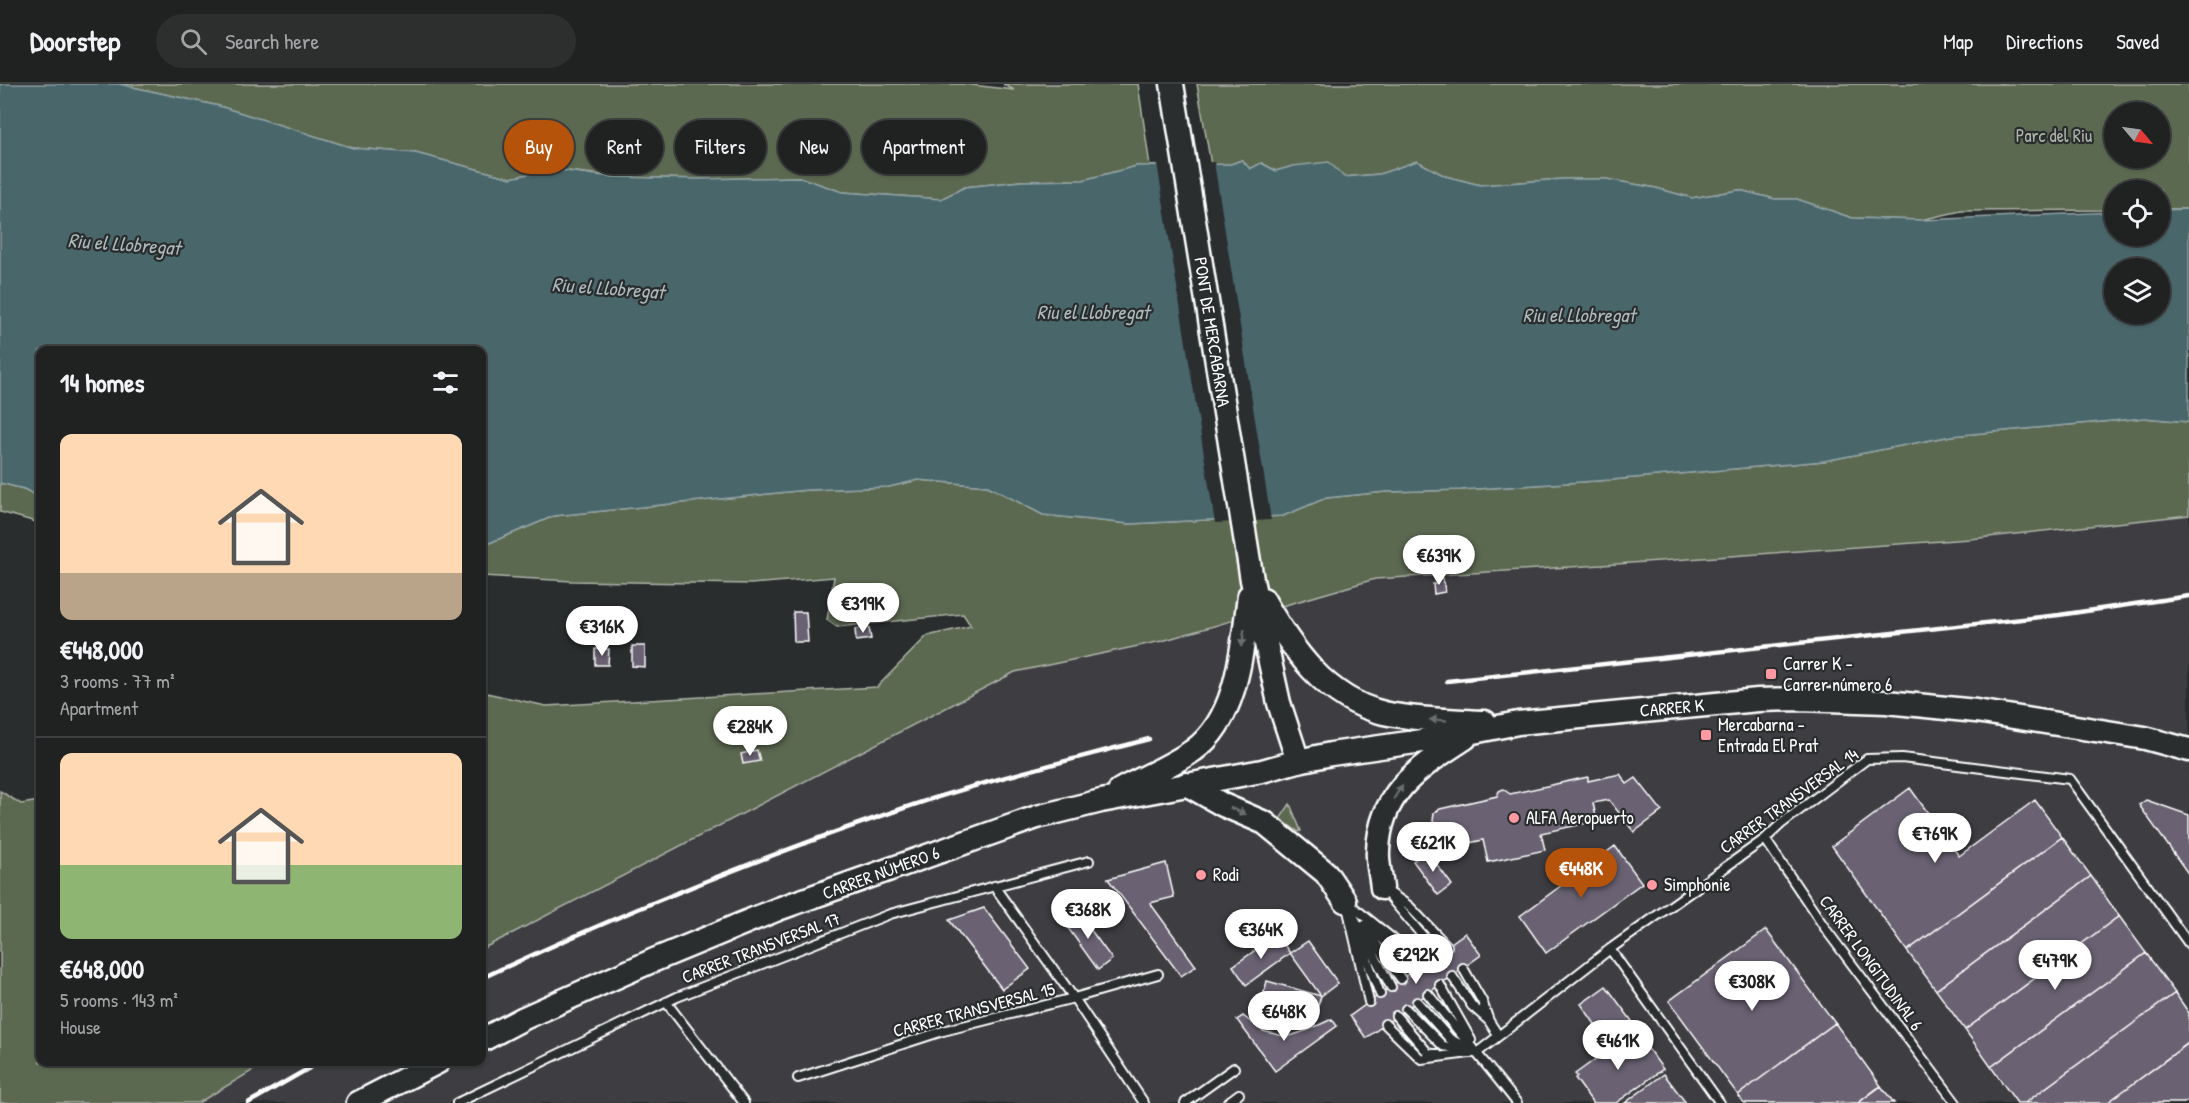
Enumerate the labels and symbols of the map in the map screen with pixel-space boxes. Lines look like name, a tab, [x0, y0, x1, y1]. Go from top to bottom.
north arrow	[2104, 102, 2170, 168]
park label: Parc del Riu	[2016, 123, 2092, 148]
water label: Riu el Llobregat	[67, 226, 184, 262]
street label: PONT DE MERCABARNA	[1188, 255, 1237, 409]
water label: Riu el Llobregat	[551, 270, 668, 306]
water label: Riu el Llobregat	[1037, 298, 1152, 326]
water label: Riu el Llobregat	[1523, 301, 1638, 329]
pin: €639K	[1397, 535, 1481, 586]
pin: €319K	[821, 583, 905, 634]
pin: €316K	[560, 606, 644, 657]
one-way arrow	[1239, 628, 1248, 647]
place label: Carrer K - Carrer número 6	[1783, 651, 1892, 697]
marker: Carrer K - Carrer número 6	[1764, 667, 1778, 681]
street label: CARRER K	[1639, 692, 1706, 723]
pin: €284K	[708, 706, 792, 757]
place label: Mercabarna - Entrada El Prat	[1718, 712, 1819, 758]
one-way arrow	[1429, 715, 1448, 724]
marker: Mercabarna - Entrada El Prat	[1699, 728, 1713, 742]
street label: CARRER TRANSVERSAL 14	[1714, 742, 1863, 859]
one-way arrow	[1392, 784, 1403, 800]
place label: ALFA Aeropuerto	[1526, 805, 1634, 830]
one-way arrow	[1229, 806, 1247, 816]
marker: ALFA Aeropuerto	[1507, 811, 1521, 825]
pin: €769K	[1893, 813, 1977, 864]
pin: €621K	[1391, 822, 1475, 873]
street label: CARRER NÚMERO 6	[819, 840, 943, 905]
pin: €448K	[1539, 848, 1623, 899]
place label: Rodi	[1213, 862, 1239, 887]
marker: Rodi	[1194, 868, 1208, 882]
place label: Simphonie	[1664, 872, 1730, 897]
marker: Simphonie	[1645, 878, 1659, 892]
pin: €368K	[1046, 889, 1130, 940]
street label: CARRER LONGITUDINAL 6	[1814, 890, 1929, 1036]
street label: CARRER TRANSVERSAL 17	[678, 906, 844, 989]
pin: €364K	[1219, 909, 1303, 960]
pin: €292K	[1374, 934, 1458, 985]
pin: €479K	[2013, 940, 2097, 991]
pin: €308K	[1710, 961, 1794, 1012]
street label: CARRER TRANSVERSAL 15	[890, 976, 1058, 1043]
pin: €648K	[1242, 991, 1326, 1042]
pin: €461K	[1576, 1020, 1660, 1071]

